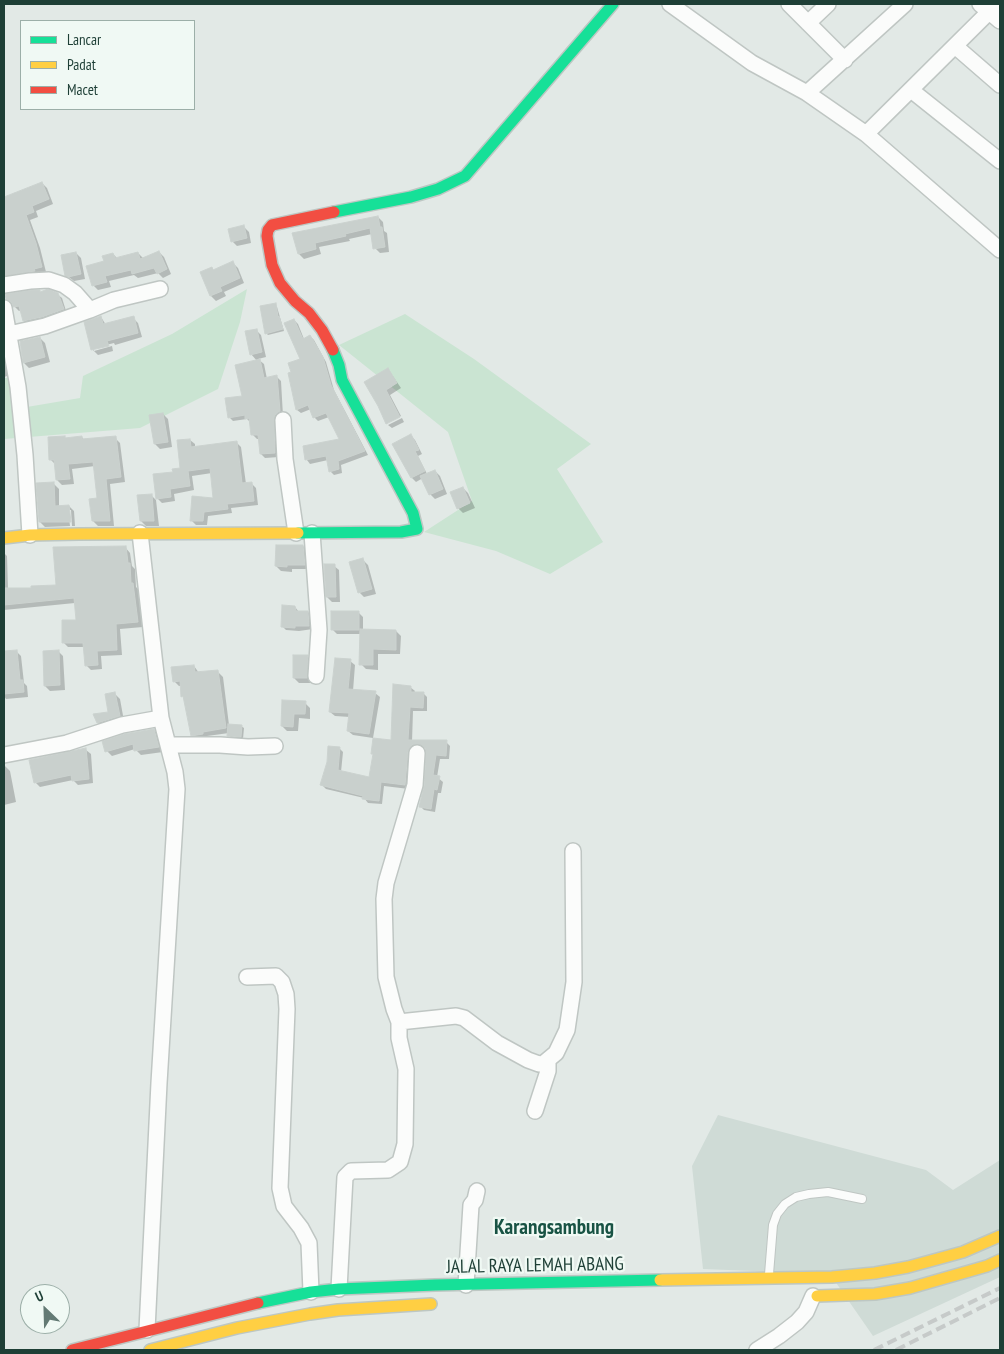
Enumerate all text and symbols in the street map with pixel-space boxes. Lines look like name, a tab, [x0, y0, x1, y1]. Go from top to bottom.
legend	[20, 20, 195, 110]
text: Lancar	[67, 30, 101, 49]
text: Padat	[67, 55, 96, 74]
text: Macet	[67, 80, 98, 99]
district label: Karangsambung	[494, 1215, 614, 1241]
street label: JALAL RAYA LEMAH ABANG	[446, 1253, 624, 1279]
north arrow	[20, 1284, 70, 1334]
text: U	[32, 1287, 46, 1306]

